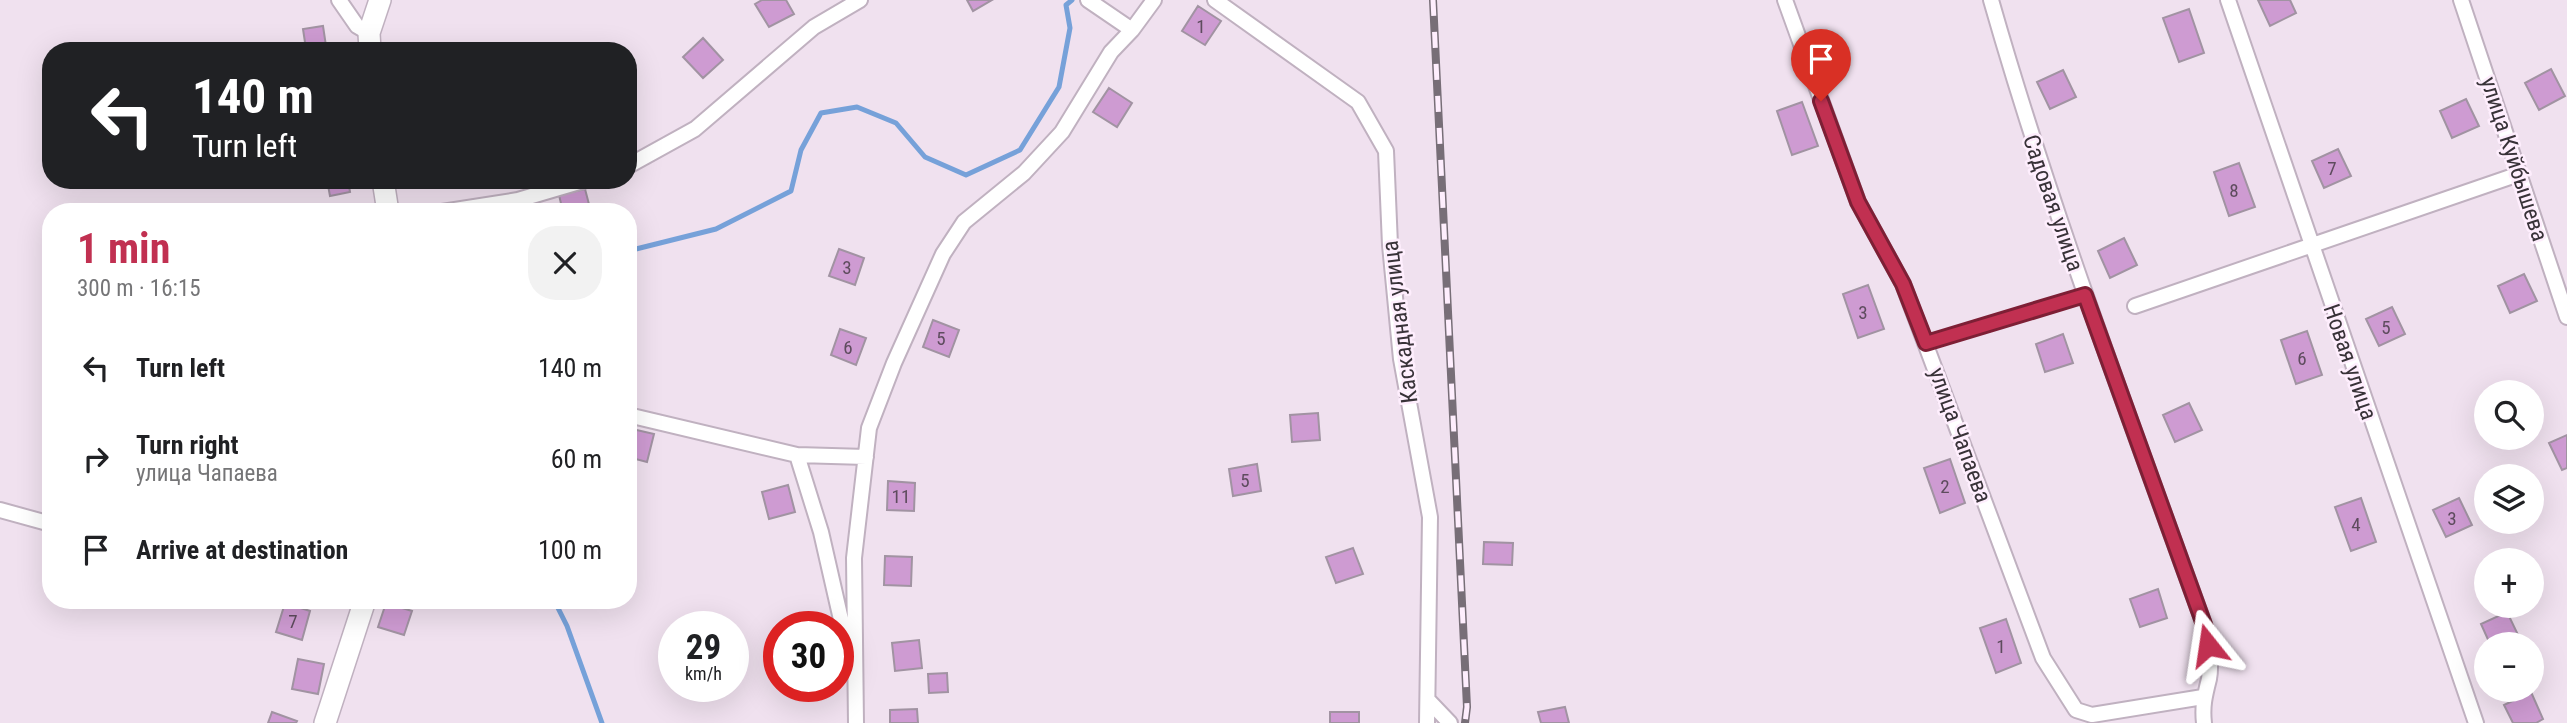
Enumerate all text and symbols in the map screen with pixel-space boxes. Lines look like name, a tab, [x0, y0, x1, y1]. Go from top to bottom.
house number: 1	[1196, 15, 1206, 38]
pin	[1791, 29, 1851, 101]
icon: arrive	[1802, 40, 1840, 78]
text: 140 m	[192, 68, 314, 125]
icon: left	[77, 70, 168, 161]
street label: улица Куйбышева	[2475, 73, 2553, 245]
text: Turn left	[192, 127, 297, 165]
street label: Садовая улица	[2017, 131, 2089, 275]
house number: 7	[2327, 157, 2337, 180]
house number: 8	[2229, 179, 2239, 202]
text: 1 min	[77, 224, 170, 273]
button: close	[528, 226, 602, 300]
street label: Каскадная улица	[1377, 239, 1423, 405]
house number: 3	[842, 256, 852, 279]
text: 300 m · 16:15	[77, 275, 201, 302]
house number: 3	[1858, 301, 1868, 324]
street label: Новая улица	[2318, 301, 2382, 423]
house number: 5	[2381, 316, 2391, 339]
house number: 5	[936, 327, 946, 350]
house number: 6	[843, 336, 853, 359]
house number: 6	[2297, 347, 2307, 370]
icon: left	[77, 349, 115, 387]
text: Turn left	[136, 353, 225, 383]
text: 140 m	[538, 353, 602, 383]
street label: улица Чапаева	[1923, 364, 1997, 506]
map controls	[2474, 380, 2544, 702]
button: search	[2474, 380, 2544, 450]
text: Turn right	[136, 430, 238, 460]
icon: right	[77, 440, 115, 478]
text: 60 m	[551, 444, 602, 474]
text: улица Чапаева	[136, 460, 278, 487]
button: layers	[2474, 464, 2544, 534]
house number: 5	[1240, 469, 1250, 492]
house number: 2	[1940, 475, 1950, 498]
house number: 11	[892, 485, 910, 508]
house number: 3	[2447, 507, 2457, 530]
house number: 4	[2351, 513, 2361, 536]
icon: arrive	[77, 531, 115, 569]
text: Arrive at destination	[136, 535, 348, 565]
text: 100 m	[538, 535, 602, 565]
button: +	[2474, 548, 2544, 618]
position arrow	[2171, 608, 2245, 682]
house number: 7	[288, 610, 298, 633]
speed limit sign: 30	[763, 611, 854, 702]
text: 29	[686, 627, 721, 668]
button: −	[2474, 632, 2544, 702]
house number: 1	[1996, 635, 2006, 658]
text: km/h	[685, 663, 722, 684]

